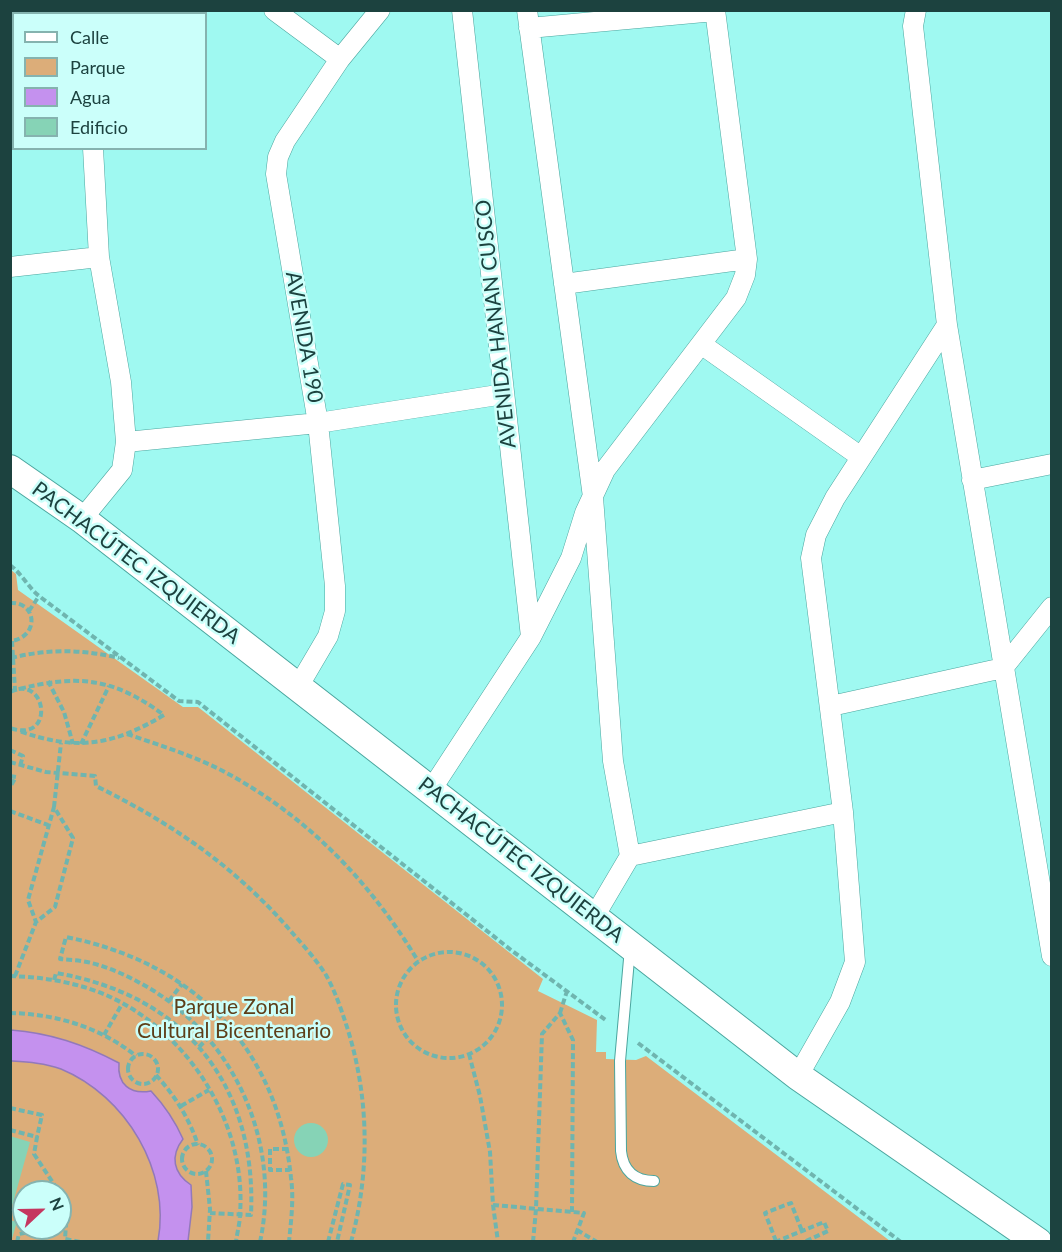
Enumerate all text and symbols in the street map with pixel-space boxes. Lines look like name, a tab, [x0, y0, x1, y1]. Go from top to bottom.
legend	[12, 12, 207, 150]
text: Calle	[70, 26, 109, 48]
text: Parque	[70, 56, 125, 78]
text: Agua	[70, 86, 111, 108]
text: Edificio	[70, 116, 128, 138]
street label: AVENIDA HANAN CUSCO	[470, 198, 522, 450]
street label: AVENIDA 190	[280, 269, 328, 405]
street label: PACHACÚTEC IZQUIERDA	[27, 477, 245, 649]
street label: PACHACÚTEC IZQUIERDA	[413, 772, 629, 948]
park label: Parque Zonal Cultural Bicentenario	[137, 994, 331, 1044]
north arrow	[12, 1180, 72, 1240]
text: N	[46, 1195, 68, 1213]

